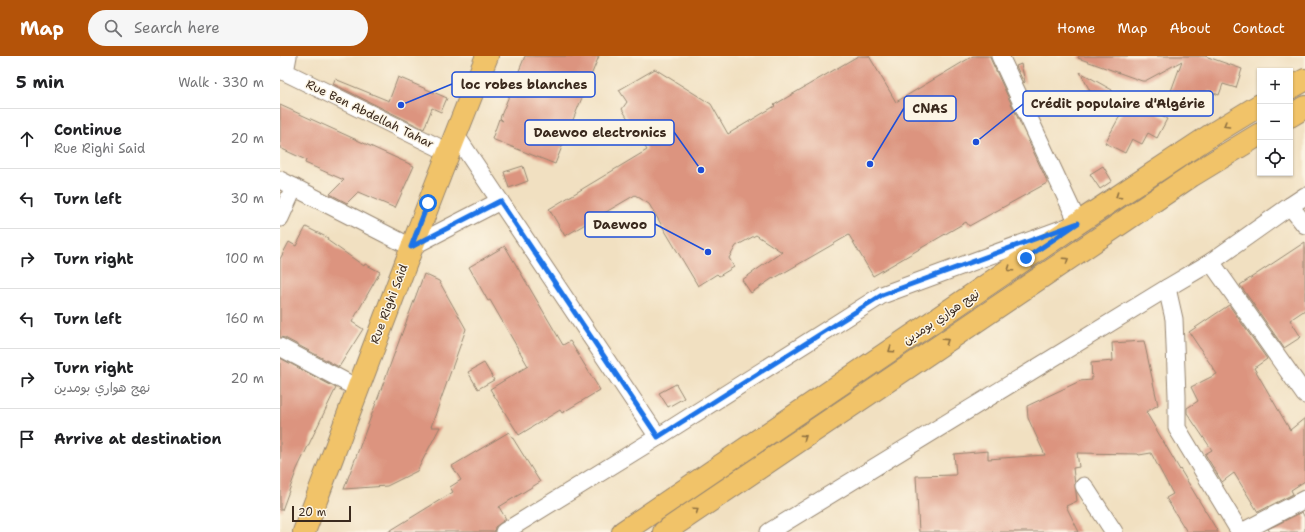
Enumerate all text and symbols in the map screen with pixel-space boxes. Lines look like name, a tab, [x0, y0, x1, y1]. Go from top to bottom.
search box	[88, 10, 368, 46]
text: Map	[20, 16, 64, 41]
icon: search	[102, 17, 124, 39]
text: Search here	[134, 18, 220, 38]
text: Home	[1057, 19, 1096, 37]
text: Map	[1118, 19, 1148, 37]
text: About	[1170, 19, 1211, 37]
text: Contact	[1233, 19, 1285, 37]
map controls	[1257, 68, 1293, 176]
button: +	[1257, 68, 1293, 104]
text: 5 min	[16, 71, 64, 93]
callout: loc robes blanches	[452, 72, 595, 97]
text: Walk · 330 m	[178, 74, 264, 91]
street label: Rue Ben Abdellah Tahar	[303, 76, 437, 152]
text: loc robes blanches	[461, 76, 587, 93]
callout: Crédit populaire d'Algérie	[1023, 91, 1213, 116]
text: Crédit populaire d'Algérie	[1031, 95, 1205, 112]
callout: CNAS	[904, 96, 956, 121]
text: CNAS	[912, 100, 948, 117]
button: −	[1257, 104, 1293, 140]
text: Continue	[54, 120, 122, 140]
callout: Daewoo electronics	[525, 120, 674, 145]
one-way arrow	[1223, 120, 1231, 127]
text: Daewoo electronics	[534, 124, 667, 141]
icon: ahead	[16, 128, 38, 150]
text: 20 m	[231, 130, 264, 147]
text: Rue Righi Said	[54, 140, 145, 157]
button: locate	[1257, 140, 1293, 176]
icon: left	[16, 188, 38, 210]
text: Turn left	[54, 189, 122, 209]
text: 30 m	[230, 190, 264, 207]
one-way arrow	[1115, 192, 1122, 199]
route start	[419, 194, 437, 212]
callout: Daewoo	[585, 212, 655, 237]
text: Daewoo	[593, 216, 647, 233]
icon: right	[16, 248, 38, 270]
text: Turn right	[54, 249, 134, 269]
route end	[1017, 249, 1035, 267]
text: 100 m	[225, 250, 264, 267]
one-way arrow	[1061, 258, 1068, 265]
street label: Rue Righi Said	[366, 261, 412, 346]
one-way arrow	[1008, 264, 1015, 271]
street label: نهج هواري بومدين	[900, 286, 983, 349]
icon: left	[16, 308, 38, 330]
text: Turn left	[54, 309, 122, 329]
text: 160 m	[226, 310, 264, 327]
one-way arrow	[942, 339, 949, 346]
one-way arrow	[888, 345, 895, 353]
text: Turn right	[54, 358, 134, 378]
icon: right	[16, 368, 38, 390]
text: 20 m	[231, 370, 264, 387]
text: نهج هواري بومدين	[54, 379, 150, 396]
icon: arrive	[16, 428, 38, 450]
text: Arrive at destination	[54, 429, 222, 449]
one-way arrow	[800, 434, 807, 442]
scale bar	[292, 504, 351, 523]
text: 20 m	[298, 505, 326, 520]
one-way arrow	[692, 508, 699, 515]

